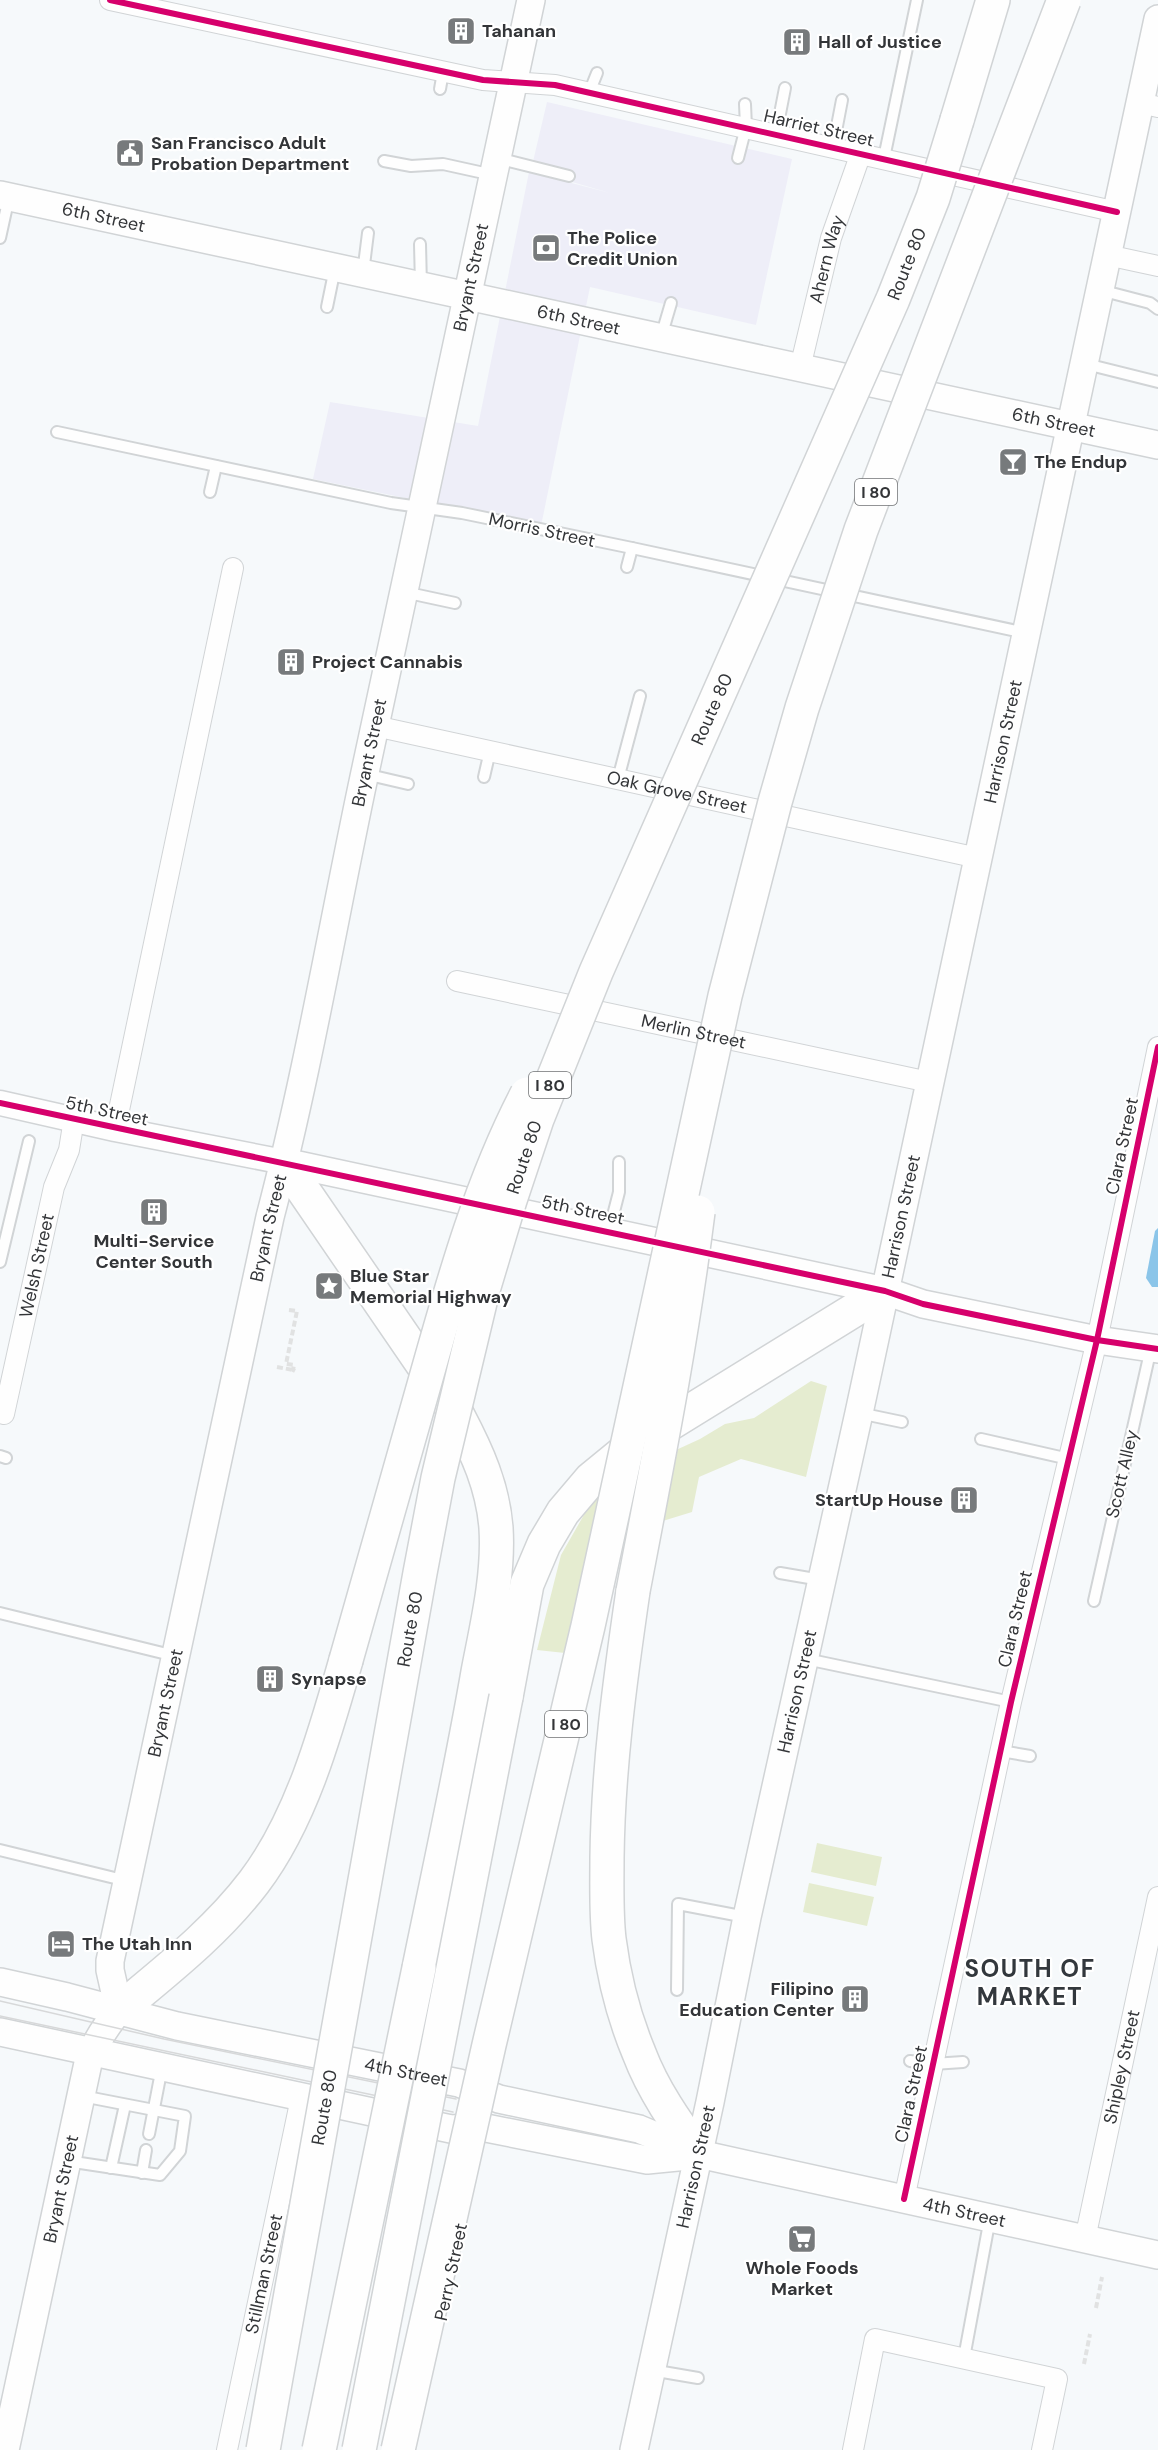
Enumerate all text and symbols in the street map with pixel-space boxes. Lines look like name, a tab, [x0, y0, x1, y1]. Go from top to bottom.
building icon: Tahanan	[445, 15, 477, 47]
place label: Tahanan	[482, 19, 556, 43]
building icon: Hall of Justice	[781, 26, 813, 58]
place label: Hall of Justice	[818, 30, 942, 54]
street label: Harriet Street	[762, 104, 876, 152]
place label: San Francisco Adult Probation Department	[151, 131, 349, 176]
public building icon: San Francisco Adult Probation Department	[114, 137, 146, 169]
street label: 6th Street	[60, 197, 147, 238]
street label: Ahern Way	[804, 212, 850, 306]
street label: Bryant Street	[448, 221, 494, 334]
street label: Route 80	[882, 224, 932, 304]
place label: The Police Credit Union	[567, 226, 678, 271]
bank icon: The Police Credit Union	[530, 232, 562, 264]
street label: 6th Street	[535, 299, 623, 341]
street label: 6th Street	[1010, 402, 1098, 443]
bar icon: The Endup	[997, 446, 1029, 478]
place label: The Endup	[1034, 450, 1127, 474]
road number: I 80	[855, 479, 897, 505]
street label: Morris Street	[487, 507, 597, 553]
building icon: Project Cannabis	[275, 646, 307, 678]
place label: Project Cannabis	[312, 650, 463, 674]
street label: Route 80	[686, 669, 738, 749]
street label: Harrison Street	[978, 677, 1028, 805]
street label: Bryant Street	[346, 696, 392, 809]
street label: Oak Grove Street	[604, 765, 749, 819]
street label: Merlin Street	[639, 1009, 748, 1055]
road number: I 80	[529, 1072, 571, 1098]
street label: 5th Street	[63, 1091, 151, 1131]
street label: Clara Street	[1100, 1095, 1144, 1197]
street label: Route 80	[501, 1117, 548, 1197]
street label: Harrison Street	[876, 1153, 926, 1281]
street label: Bryant Street	[244, 1171, 292, 1284]
street label: 5th Street	[539, 1190, 627, 1230]
building icon: Multi-Service Center South	[138, 1196, 170, 1228]
street label: Welsh Street	[14, 1211, 60, 1320]
place label: Multi-Service Center South	[94, 1229, 215, 1274]
place label: Blue Star Memorial Highway	[350, 1264, 512, 1309]
place icon: Blue Star Memorial Highway	[313, 1270, 345, 1302]
street label: Scott Alley	[1100, 1428, 1144, 1520]
building icon: StartUp House	[948, 1484, 980, 1516]
place label: StartUp House	[815, 1488, 943, 1512]
street label: Clara Street	[992, 1568, 1038, 1670]
street label: Route 80	[391, 1589, 428, 1669]
street label: Harrison Street	[772, 1627, 822, 1755]
street label: Bryant Street	[142, 1647, 189, 1759]
building icon: Synapse	[254, 1663, 286, 1695]
place label: Synapse	[291, 1667, 367, 1691]
road number: I 80	[545, 1711, 587, 1737]
hotel icon: The Utah Inn	[45, 1928, 77, 1960]
place label: The Utah Inn	[82, 1932, 192, 1956]
district label: SOUTH OF MARKET	[964, 1953, 1096, 2012]
place label: Filipino Education Center	[679, 1977, 834, 2022]
building icon: Filipino Education Center	[839, 1983, 871, 2015]
street label: Shipley Street	[1098, 2008, 1146, 2126]
street label: Clara Street	[889, 2043, 933, 2145]
street label: 4th Street	[362, 2052, 450, 2092]
street label: Route 80	[306, 2068, 343, 2147]
street label: Harrison Street	[671, 2103, 721, 2231]
street label: Bryant Street	[38, 2133, 84, 2245]
street label: 4th Street	[921, 2192, 1008, 2233]
street label: Stillman Street	[240, 2212, 288, 2336]
street label: Perry Street	[429, 2221, 473, 2323]
supermarket icon: Whole Foods Market	[786, 2223, 818, 2255]
place label: Whole Foods Market	[745, 2256, 859, 2301]

